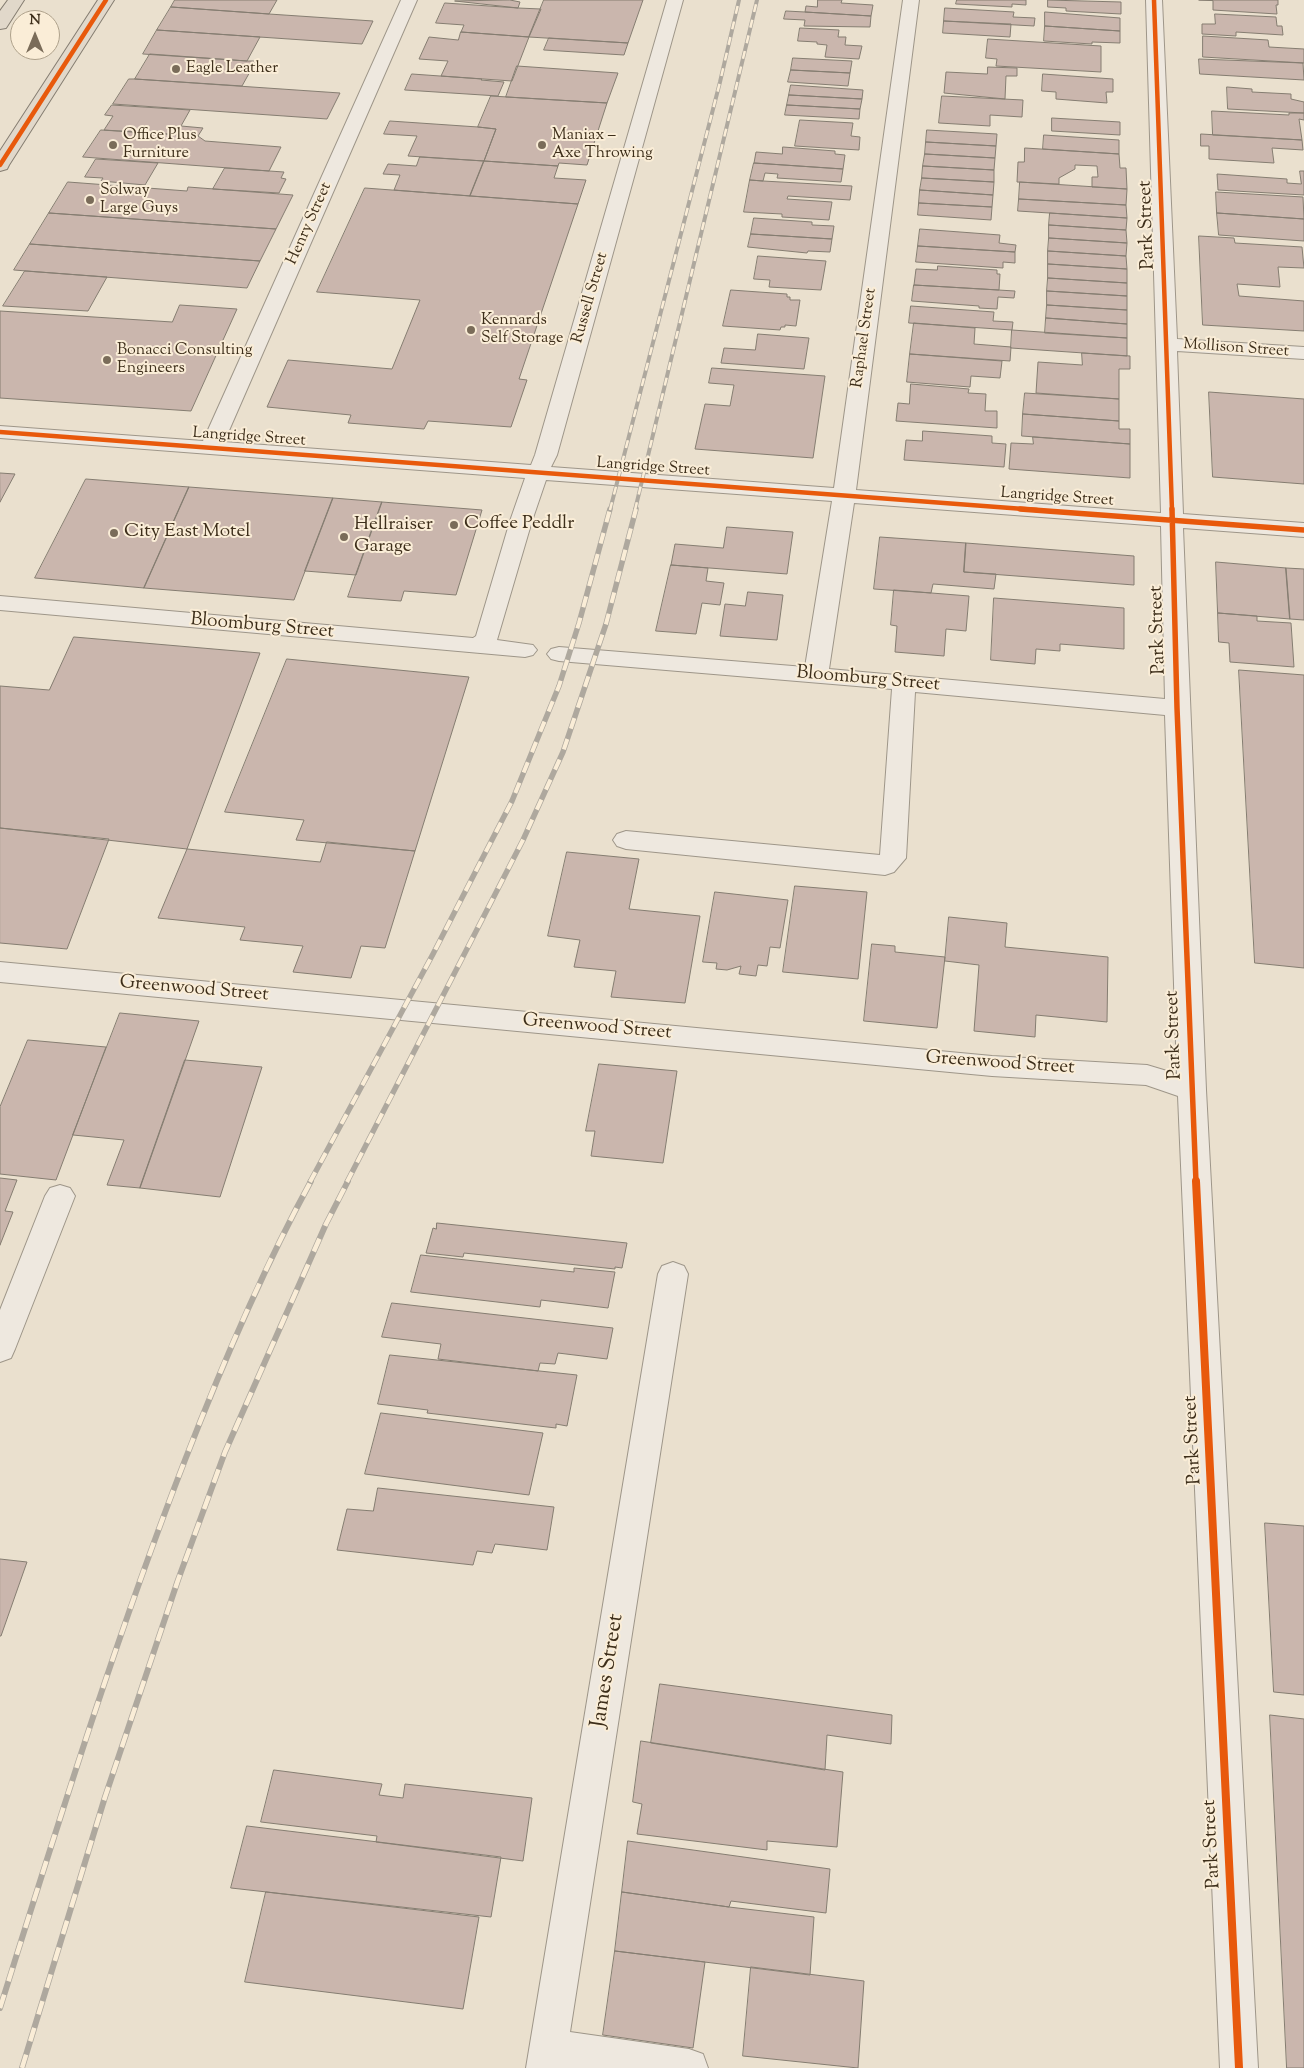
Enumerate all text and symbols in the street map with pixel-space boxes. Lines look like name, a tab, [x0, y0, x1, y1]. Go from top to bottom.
north arrow	[10, 10, 60, 60]
text: N	[29, 11, 41, 31]
place label: Eagle Leather	[186, 59, 278, 79]
marker: Eagle Leather	[170, 63, 182, 75]
place label: Office Plus Furniture	[123, 126, 196, 164]
place label: Maniax – Axe Throwing	[552, 126, 653, 164]
marker: Office Plus Furniture	[107, 139, 119, 151]
marker: Maniax – Axe Throwing	[536, 139, 548, 151]
street label: Henry Street	[283, 180, 337, 268]
street label: Park Street	[1135, 180, 1161, 270]
place label: Solway Large Guys	[100, 181, 178, 219]
marker: Solway Large Guys	[84, 194, 96, 206]
street label: Russell Street	[569, 250, 613, 346]
street label: Raphael Street	[848, 287, 882, 389]
place label: Kennards Self Storage	[481, 311, 563, 349]
marker: Kennards Self Storage	[465, 324, 477, 336]
street label: Mollison Street	[1183, 336, 1289, 362]
place label: Bonacci Consulting Engineers	[117, 341, 252, 379]
marker: Bonacci Consulting Engineers	[101, 354, 113, 366]
street label: Langridge Street	[192, 424, 306, 452]
street label: Langridge Street	[596, 454, 710, 482]
street label: Langridge Street	[1000, 484, 1114, 512]
place label: Coffee Peddlr	[464, 514, 574, 536]
place label: Hellraiser Garage	[354, 515, 433, 559]
marker: Coffee Peddlr	[448, 519, 460, 531]
place label: City East Motel	[124, 522, 251, 544]
marker: City East Motel	[108, 527, 120, 539]
marker: Hellraiser Garage	[338, 531, 350, 543]
street label: Park Street	[1146, 585, 1172, 675]
street label: Bloomburg Street	[189, 609, 335, 645]
street label: Bloomburg Street	[795, 662, 941, 698]
street label: Greenwood Street	[119, 972, 269, 1008]
street label: Park Street	[1162, 990, 1188, 1080]
street label: Greenwood Street	[522, 1010, 672, 1046]
street label: Greenwood Street	[925, 1047, 1075, 1081]
street label: Park Street	[1180, 1395, 1208, 1485]
street label: James Street	[587, 1612, 631, 1730]
street label: Park Street	[1199, 1799, 1227, 1889]

